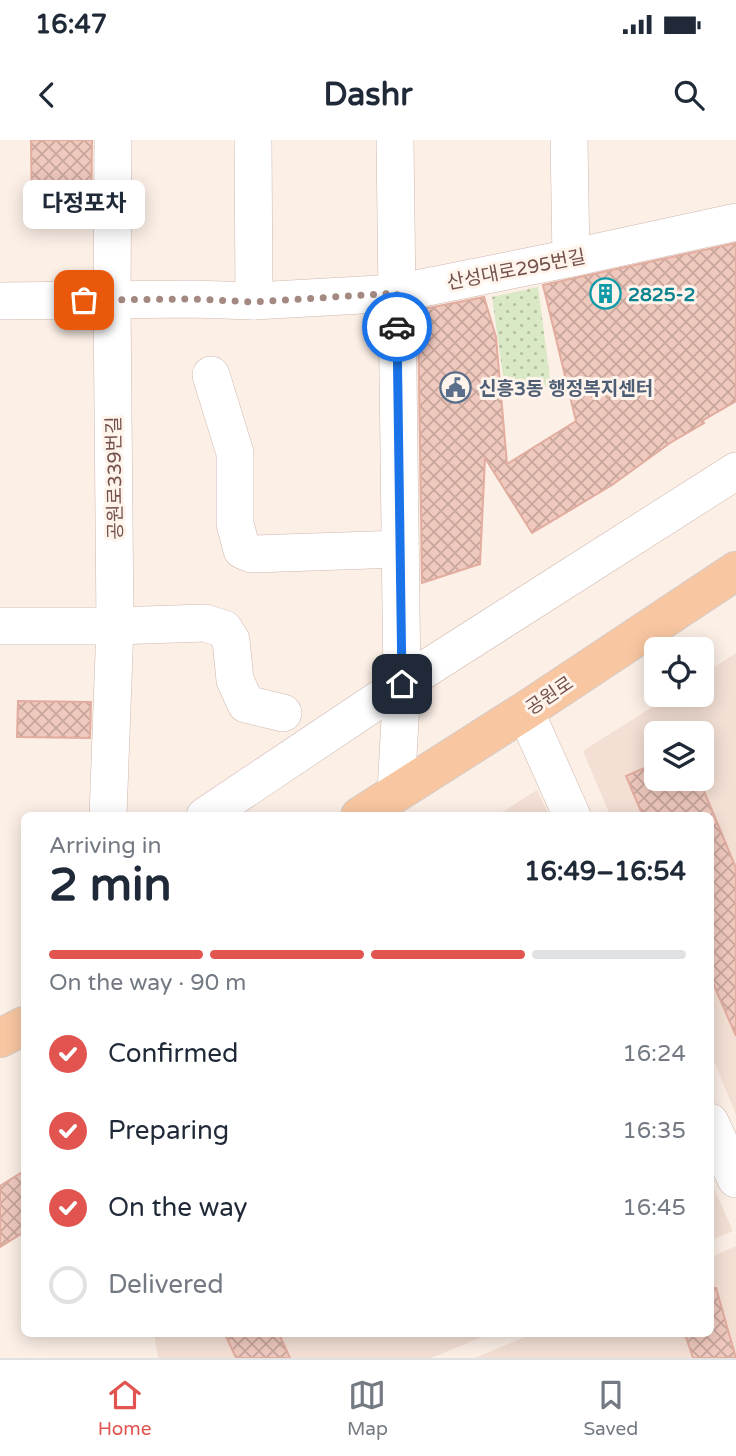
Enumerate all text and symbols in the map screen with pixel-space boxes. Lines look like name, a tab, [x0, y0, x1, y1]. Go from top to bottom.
text: 16:47	[35, 9, 107, 40]
icon: back	[28, 76, 66, 114]
text: Dashr	[324, 76, 412, 114]
icon: search	[670, 76, 708, 114]
callout: 다정포차	[23, 181, 145, 230]
text: 다정포차	[42, 190, 126, 218]
street label: 산성대로295번길	[445, 246, 587, 294]
pin	[54, 270, 114, 330]
building icon: 2825-2	[588, 277, 622, 311]
icon: bag	[65, 281, 103, 319]
place label: 2825-2	[628, 284, 695, 306]
courier	[362, 292, 432, 362]
icon: car	[378, 308, 416, 346]
public building icon: 신흥3동 행정복지센터	[439, 371, 473, 405]
place label: 신흥3동 행정복지센터	[479, 378, 653, 400]
street label: 공원로339번길	[103, 416, 127, 540]
map controls	[644, 637, 714, 791]
button: locate	[644, 637, 714, 707]
pin	[372, 654, 432, 714]
icon: home	[383, 665, 421, 703]
street label: 공원로	[522, 672, 577, 720]
button: layers	[644, 721, 714, 791]
text: Arriving in	[49, 832, 162, 860]
text: 16:49–16:54	[524, 856, 686, 887]
text: 2 min	[49, 858, 172, 913]
text: On the way · 90 m	[49, 969, 246, 997]
icon: check	[49, 1035, 87, 1073]
text: Confirmed	[108, 1038, 238, 1069]
text: 16:24	[622, 1040, 686, 1068]
icon: check	[49, 1112, 87, 1150]
text: Preparing	[108, 1115, 229, 1146]
text: 16:35	[622, 1117, 686, 1145]
icon: check	[49, 1189, 87, 1227]
text: On the way	[108, 1192, 248, 1223]
text: 16:45	[622, 1194, 686, 1222]
text: Delivered	[108, 1269, 224, 1300]
tab: Home	[98, 1376, 152, 1440]
tab: Map	[347, 1376, 388, 1440]
tab: Saved	[583, 1376, 638, 1440]

